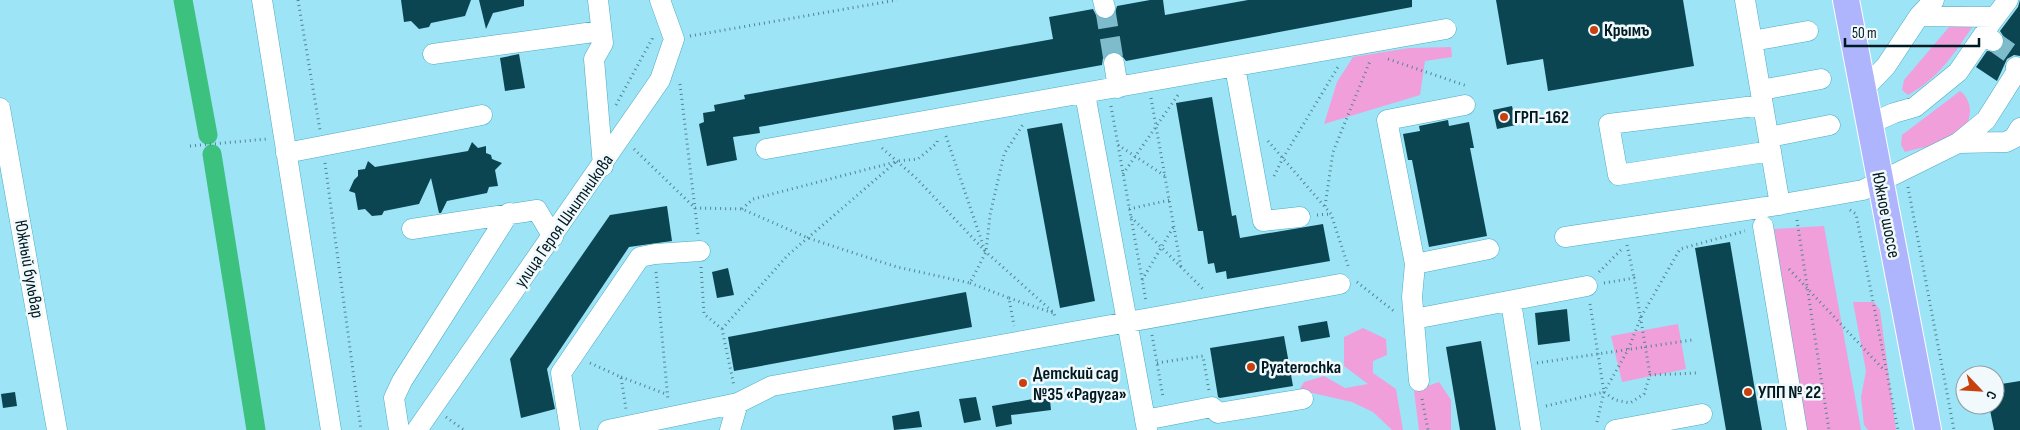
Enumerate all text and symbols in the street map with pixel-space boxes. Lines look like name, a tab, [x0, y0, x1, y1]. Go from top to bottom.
scale bar	[1845, 15, 1979, 47]
place label: Крымъ	[1604, 20, 1649, 41]
marker: Крымъ	[1588, 24, 1600, 36]
text: 50 m	[1852, 24, 1877, 43]
place label: ГРП-162	[1514, 107, 1569, 128]
marker: ГРП-162	[1498, 111, 1510, 123]
street label: улица Героя Шнитникова	[510, 150, 618, 292]
street label: Южное шоссе	[1867, 170, 1905, 260]
street label: Южный бульвар	[10, 218, 48, 320]
place label: Pyaterochka	[1261, 357, 1341, 378]
marker: Pyaterochka	[1245, 361, 1257, 373]
place label: Детский сад №35 «Радуга»	[1033, 363, 1127, 405]
north arrow	[1955, 365, 2005, 415]
marker: Детский сад №35 «Радуга»	[1017, 377, 1029, 389]
place label: УПП № 22	[1758, 382, 1821, 403]
marker: УПП № 22	[1742, 386, 1754, 398]
text: С	[1982, 388, 2001, 402]

